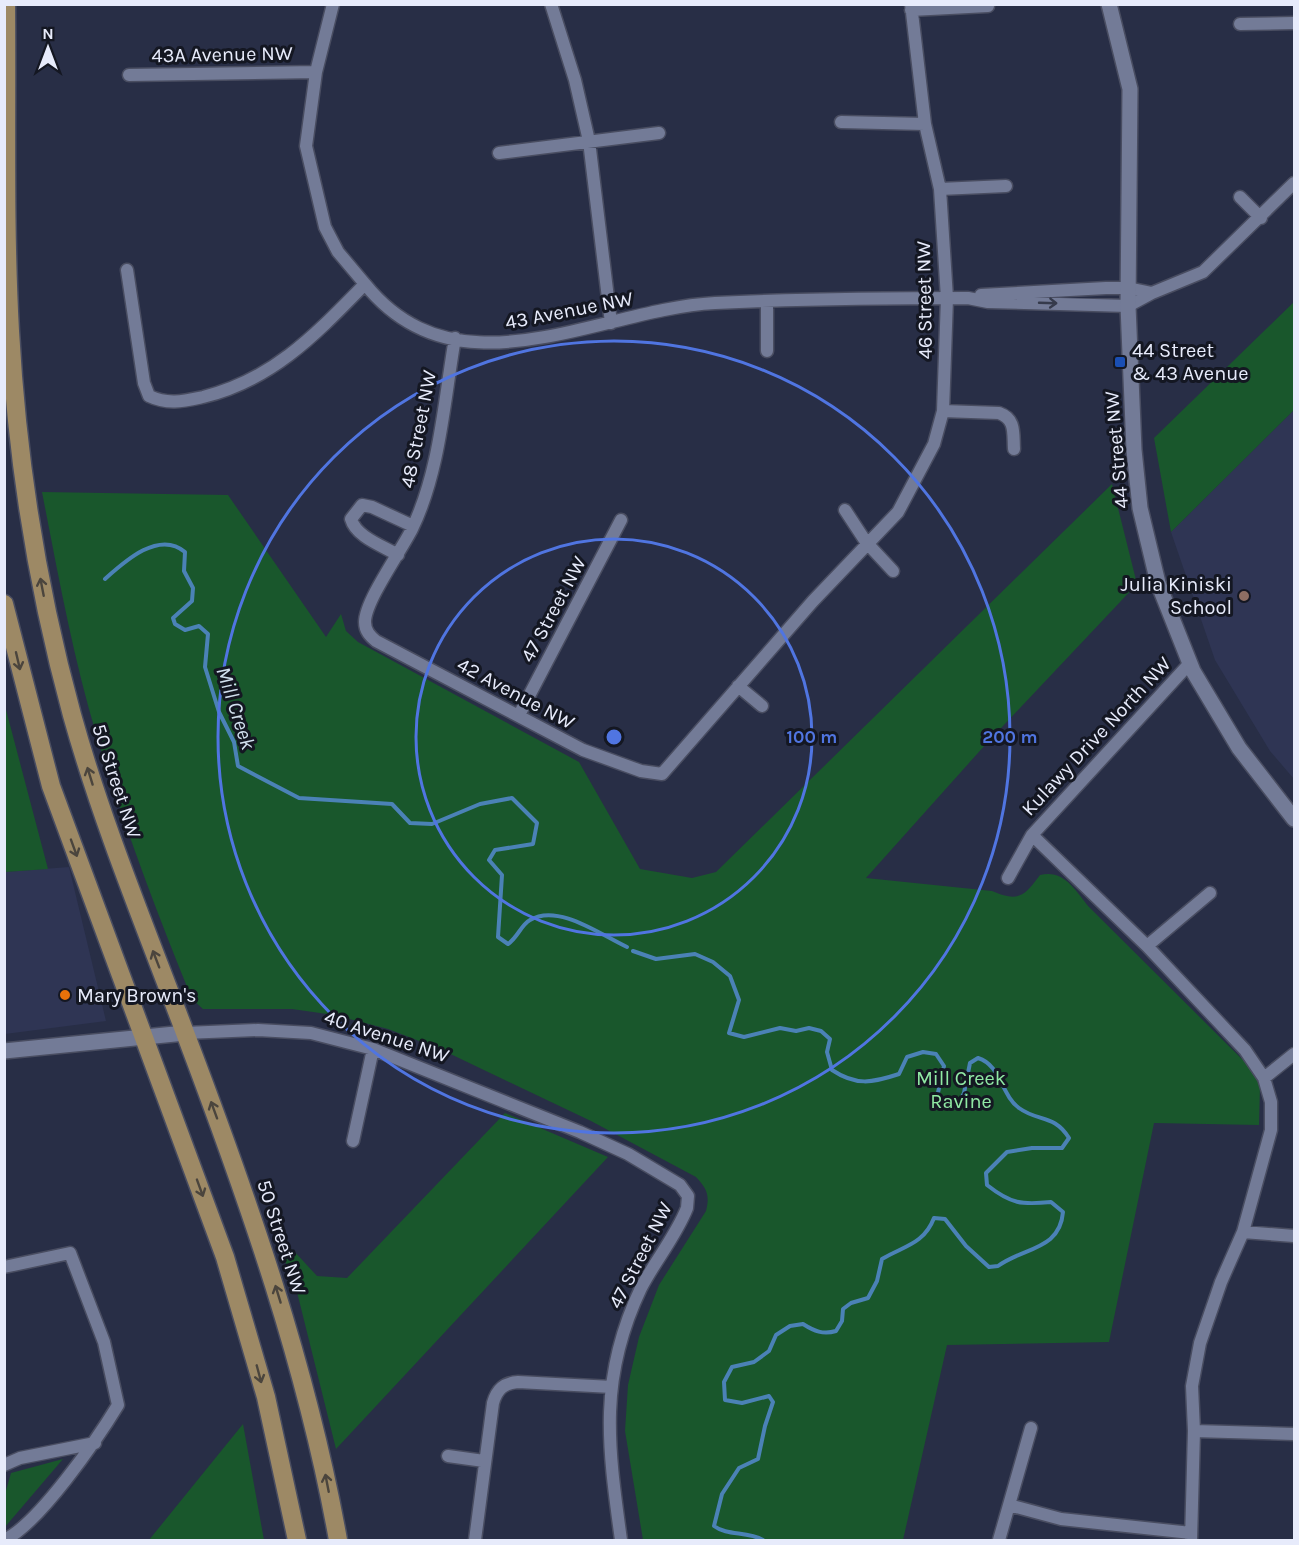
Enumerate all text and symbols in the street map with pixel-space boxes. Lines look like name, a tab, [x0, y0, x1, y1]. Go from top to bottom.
north arrow	[18, 18, 78, 78]
text: N	[42, 24, 54, 43]
street label: 43A Avenue NW	[151, 42, 293, 67]
street label: 46 Street NW	[912, 240, 937, 359]
street label: 43 Avenue NW	[503, 287, 635, 334]
one-way arrow	[1037, 298, 1057, 309]
place label: 44 Street & 43 Avenue	[1132, 339, 1249, 385]
marker: 44 Street & 43 Avenue	[1113, 355, 1127, 369]
street label: 48 Street NW	[396, 368, 441, 490]
street label: 44 Street NW	[1100, 390, 1133, 510]
street label: 47 Street NW	[516, 552, 591, 666]
place label: Julia Kiniski School	[1121, 573, 1232, 619]
one-way arrow	[36, 578, 47, 597]
marker: Julia Kiniski School	[1237, 589, 1251, 603]
one-way arrow	[13, 651, 24, 671]
street label: Kulawy Drive North NW	[1017, 652, 1176, 820]
street label: 42 Avenue NW	[453, 653, 579, 734]
water label: Mill Creek	[211, 664, 261, 753]
street label: 50 Street NW	[87, 721, 146, 841]
text: 100 m	[787, 726, 837, 748]
text: 200 m	[982, 726, 1038, 748]
centre of rings	[604, 727, 624, 747]
one-way arrow	[84, 767, 95, 786]
one-way arrow	[69, 838, 80, 857]
one-way arrow	[150, 950, 161, 969]
place label: Mary Brown's	[77, 984, 197, 1007]
marker: Mary Brown's	[58, 988, 72, 1002]
street label: 40 Avenue NW	[322, 1005, 452, 1068]
park label: Mill Creek Ravine	[916, 1067, 1006, 1113]
one-way arrow	[207, 1101, 218, 1120]
street label: 50 Street NW	[252, 1177, 311, 1297]
one-way arrow	[196, 1178, 207, 1197]
street label: 47 Street NW	[604, 1198, 677, 1312]
one-way arrow	[272, 1285, 283, 1304]
one-way arrow	[254, 1364, 266, 1383]
one-way arrow	[321, 1474, 332, 1493]

